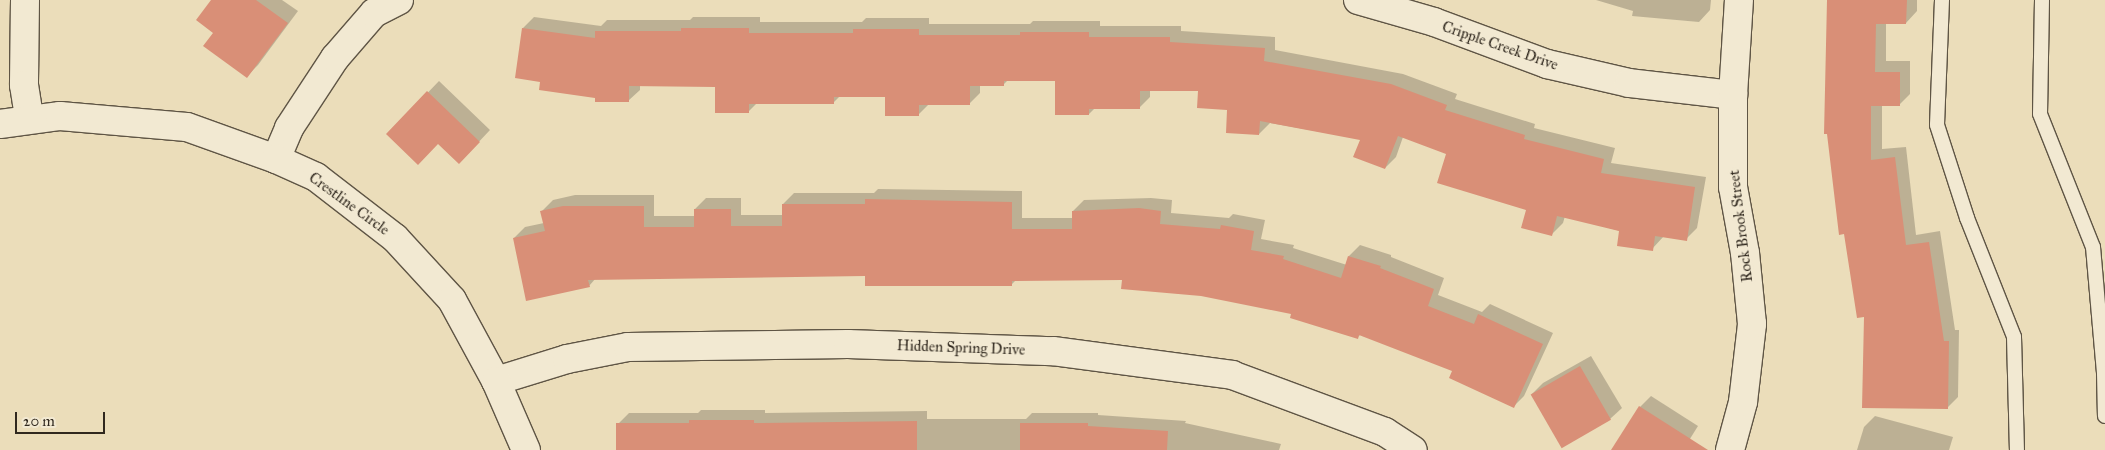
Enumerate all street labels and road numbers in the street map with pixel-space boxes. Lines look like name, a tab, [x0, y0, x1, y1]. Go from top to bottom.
street label: Cripple Creek Drive	[1440, 18, 1560, 74]
street label: Crestline Circle	[305, 169, 393, 239]
street label: Rock Brook Street	[1725, 169, 1757, 283]
street label: Hidden Spring Drive	[896, 337, 1026, 359]

